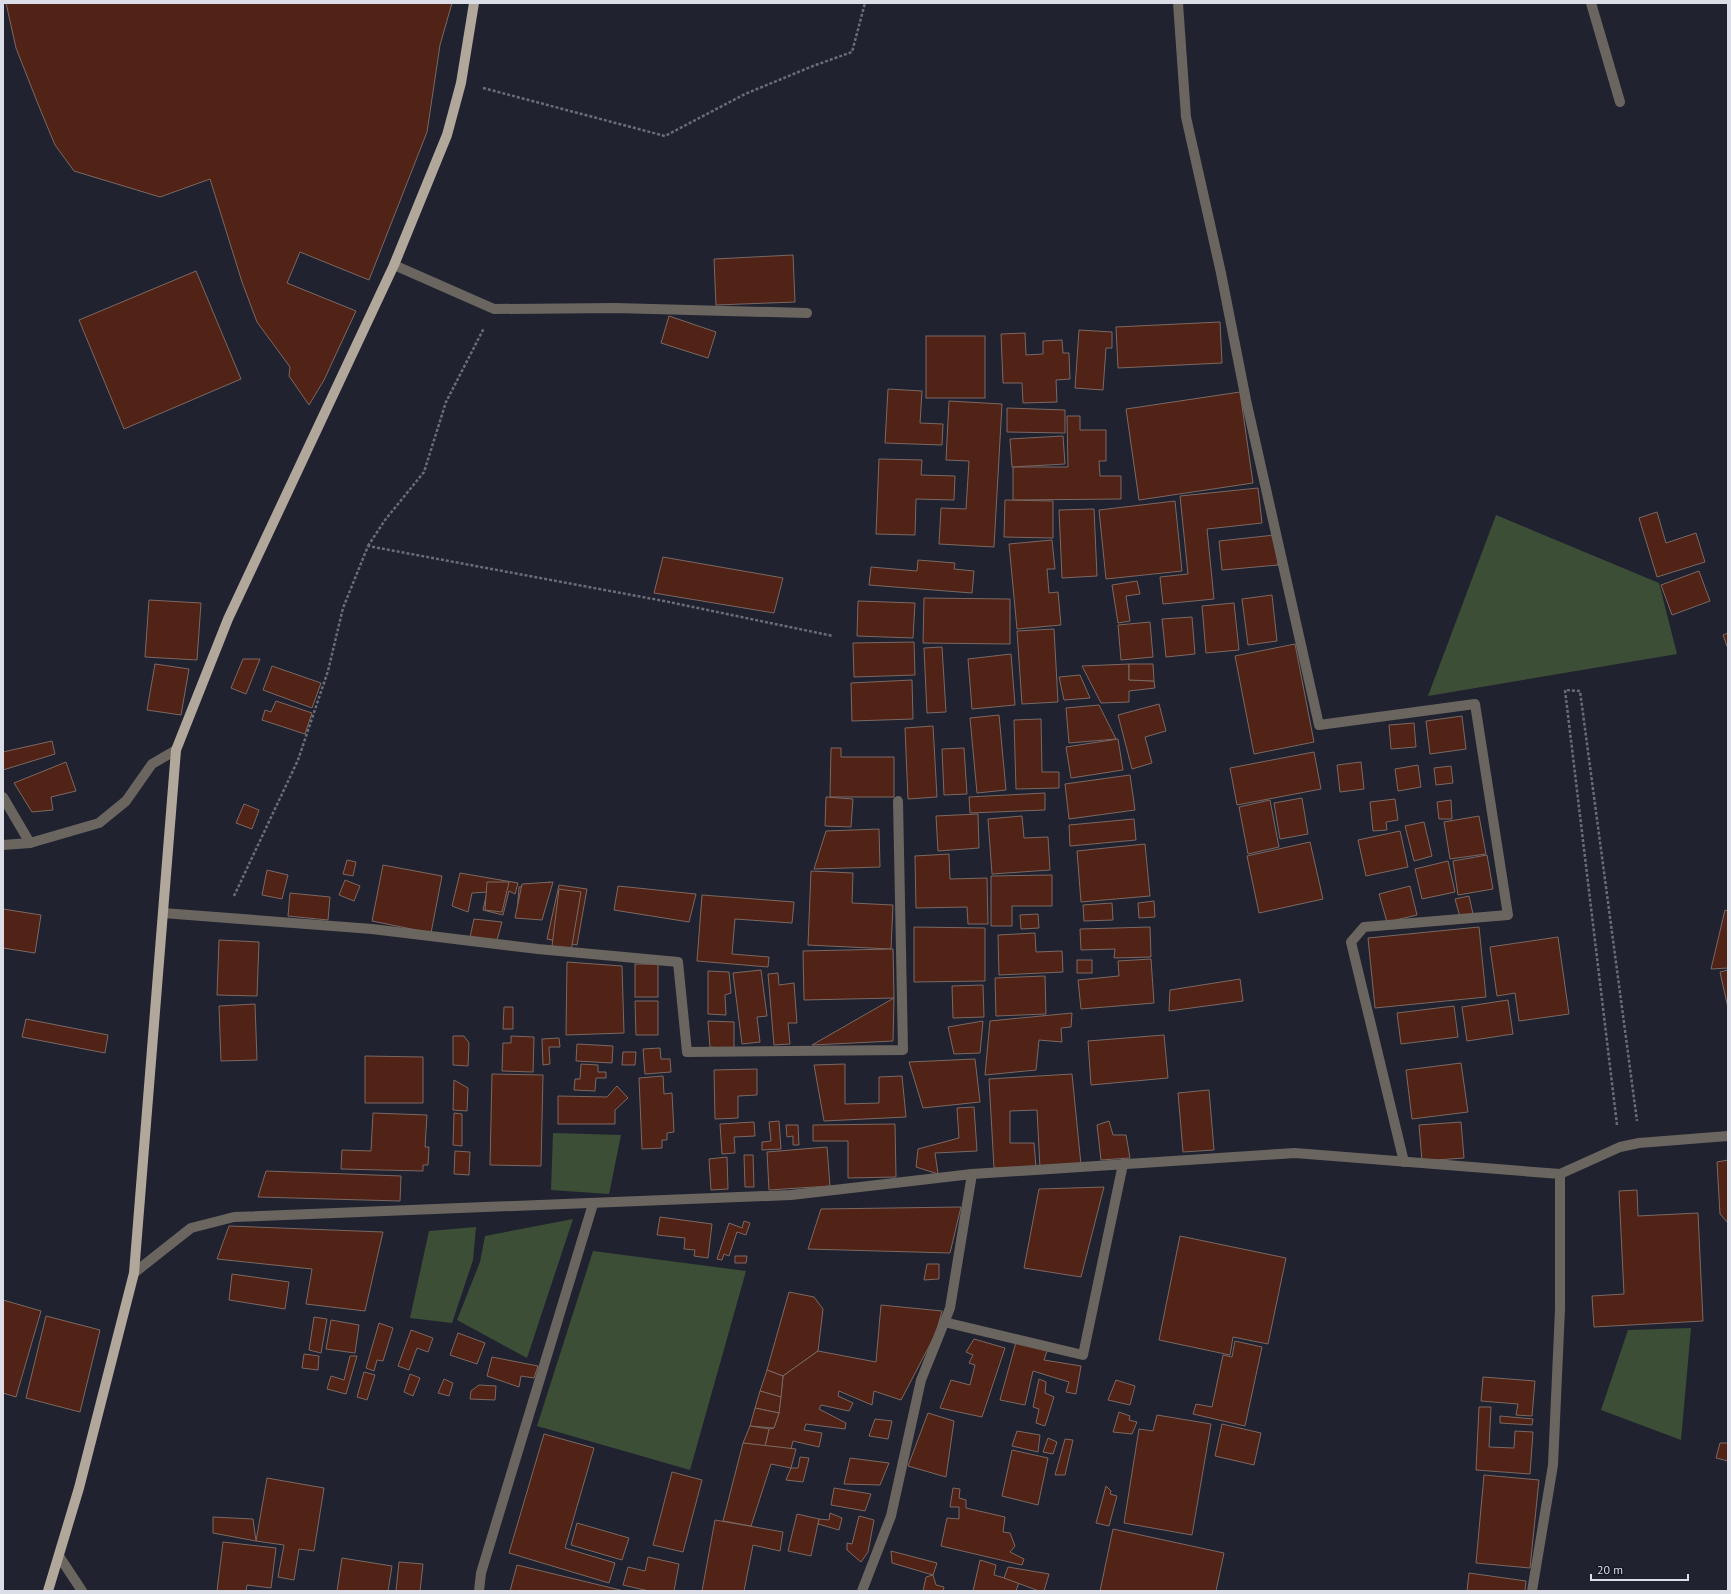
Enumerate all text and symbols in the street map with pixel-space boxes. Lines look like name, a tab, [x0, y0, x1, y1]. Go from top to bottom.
scale bar	[1591, 1556, 1688, 1582]
text: 20 m	[1597, 1562, 1623, 1577]

